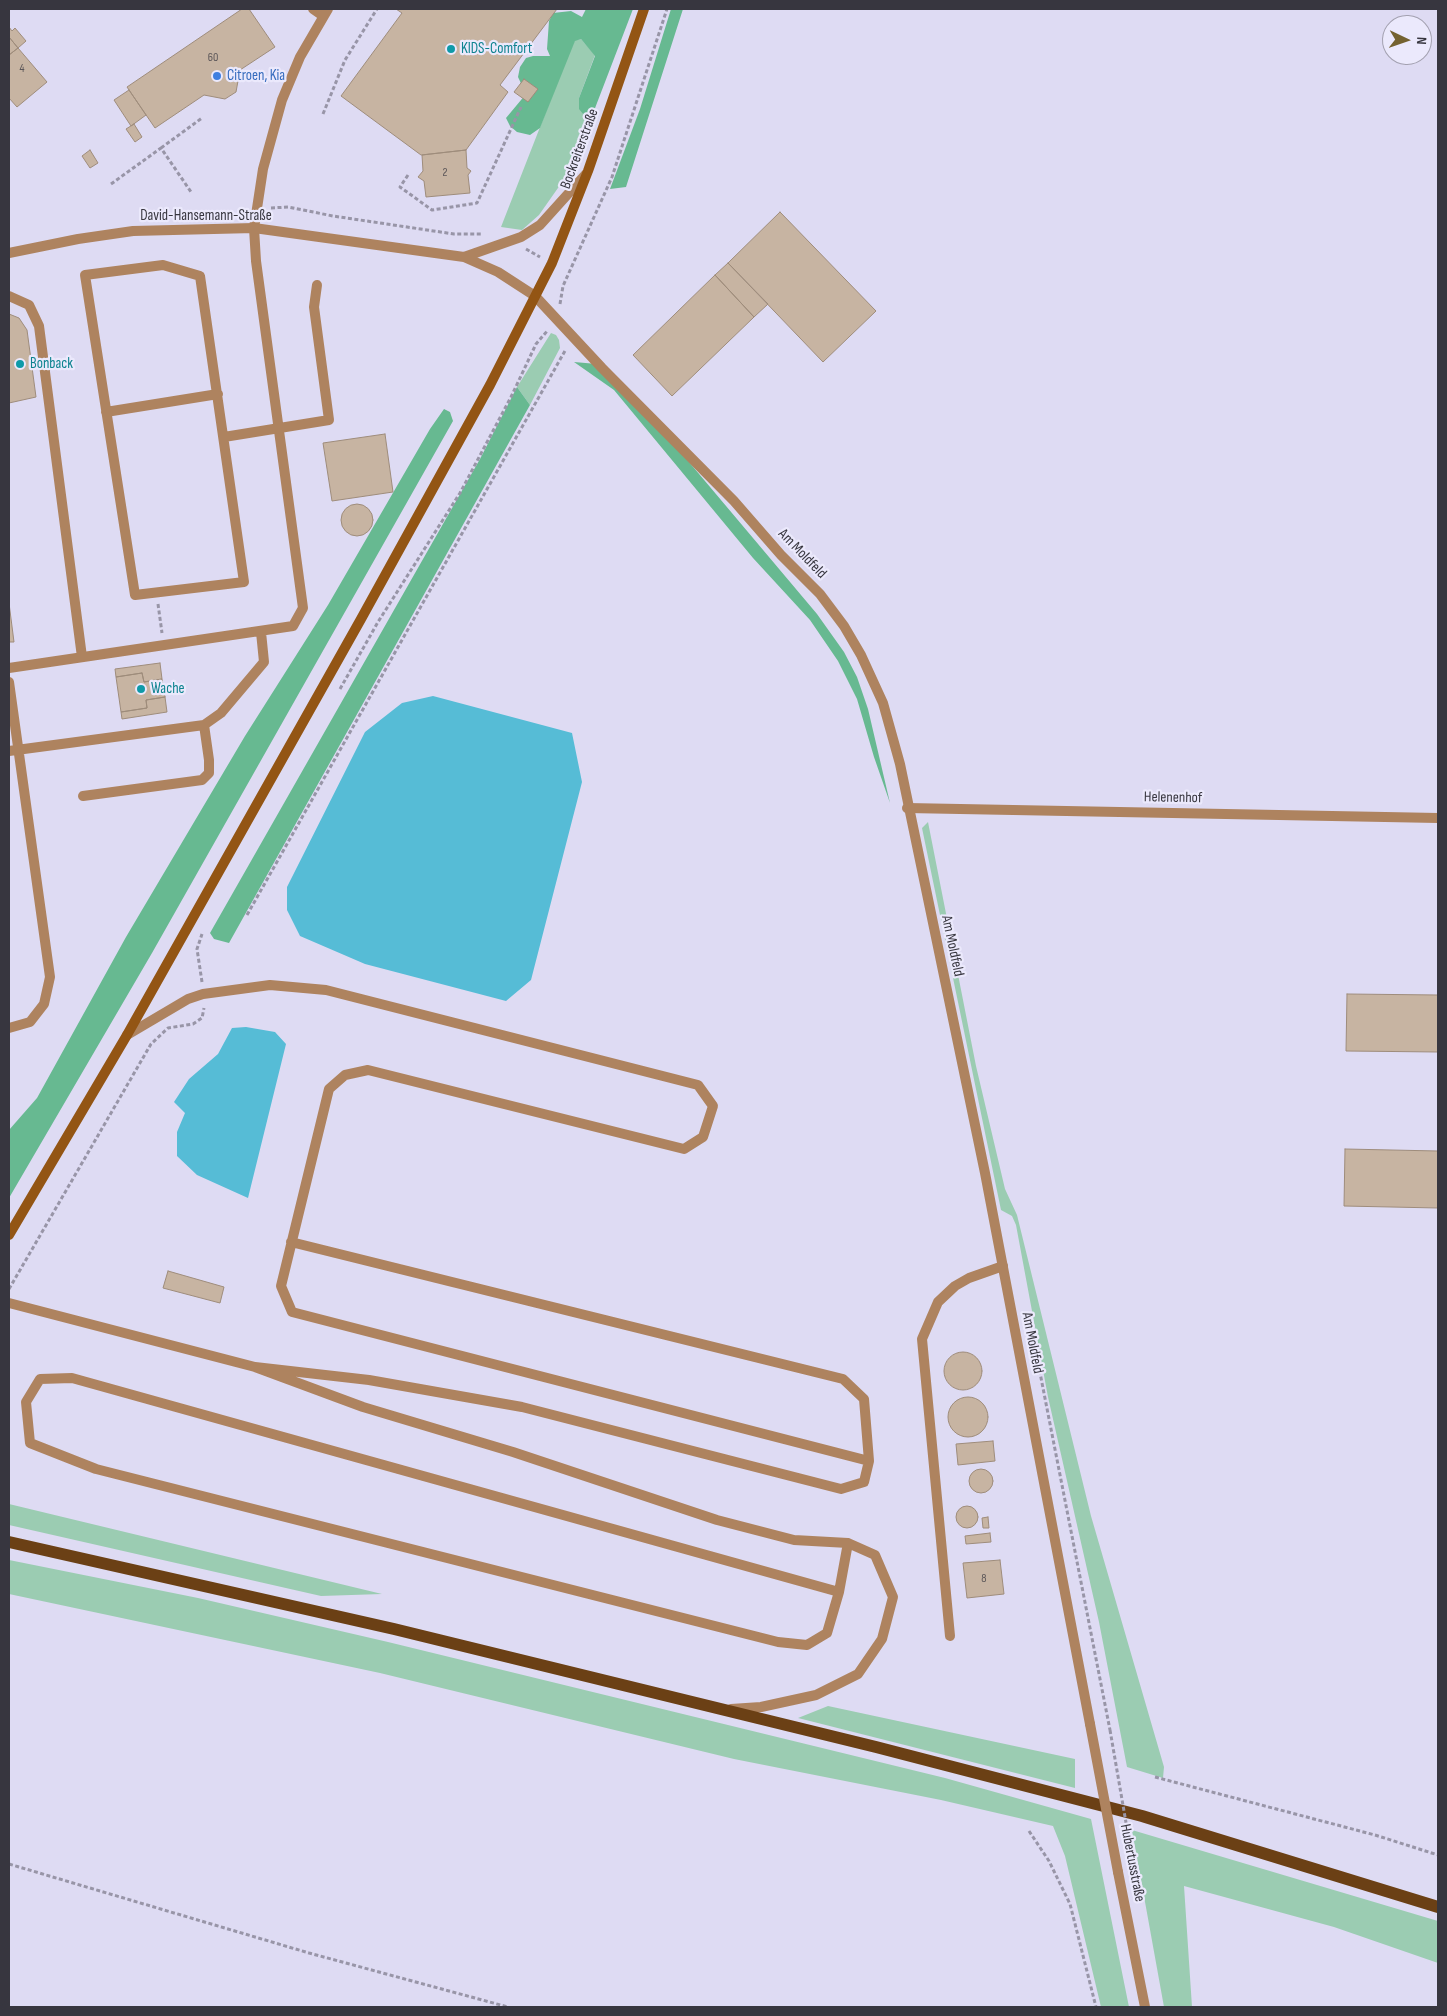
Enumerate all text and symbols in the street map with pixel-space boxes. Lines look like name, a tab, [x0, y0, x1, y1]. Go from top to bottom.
north arrow	[1382, 15, 1432, 65]
text: N	[1413, 37, 1430, 45]
place label: KIDS-Comfort	[461, 40, 532, 58]
marker: KIDS-Comfort	[445, 43, 457, 55]
house number: 60	[208, 51, 218, 65]
house number: 4	[19, 62, 25, 76]
place label: Citroen, Kia	[227, 67, 285, 85]
marker: Citroen, Kia	[211, 70, 223, 82]
street label: Bockreiterstraße	[557, 106, 603, 192]
house number: 2	[443, 166, 447, 180]
street label: David-Hansemann-Straße	[140, 207, 272, 225]
place label: Bonback	[30, 355, 73, 373]
marker: Bonback	[14, 358, 26, 370]
street label: Am Moldfeld	[774, 525, 830, 583]
place label: Wache	[151, 680, 185, 698]
marker: Wache	[135, 683, 147, 695]
street label: Helenenhof	[1144, 788, 1202, 808]
street label: Am Moldfeld	[937, 914, 967, 978]
street label: Am Moldfeld	[1017, 1311, 1047, 1375]
house number: 8	[981, 1572, 987, 1586]
street label: Hubertusstraße	[1116, 1823, 1148, 1903]

